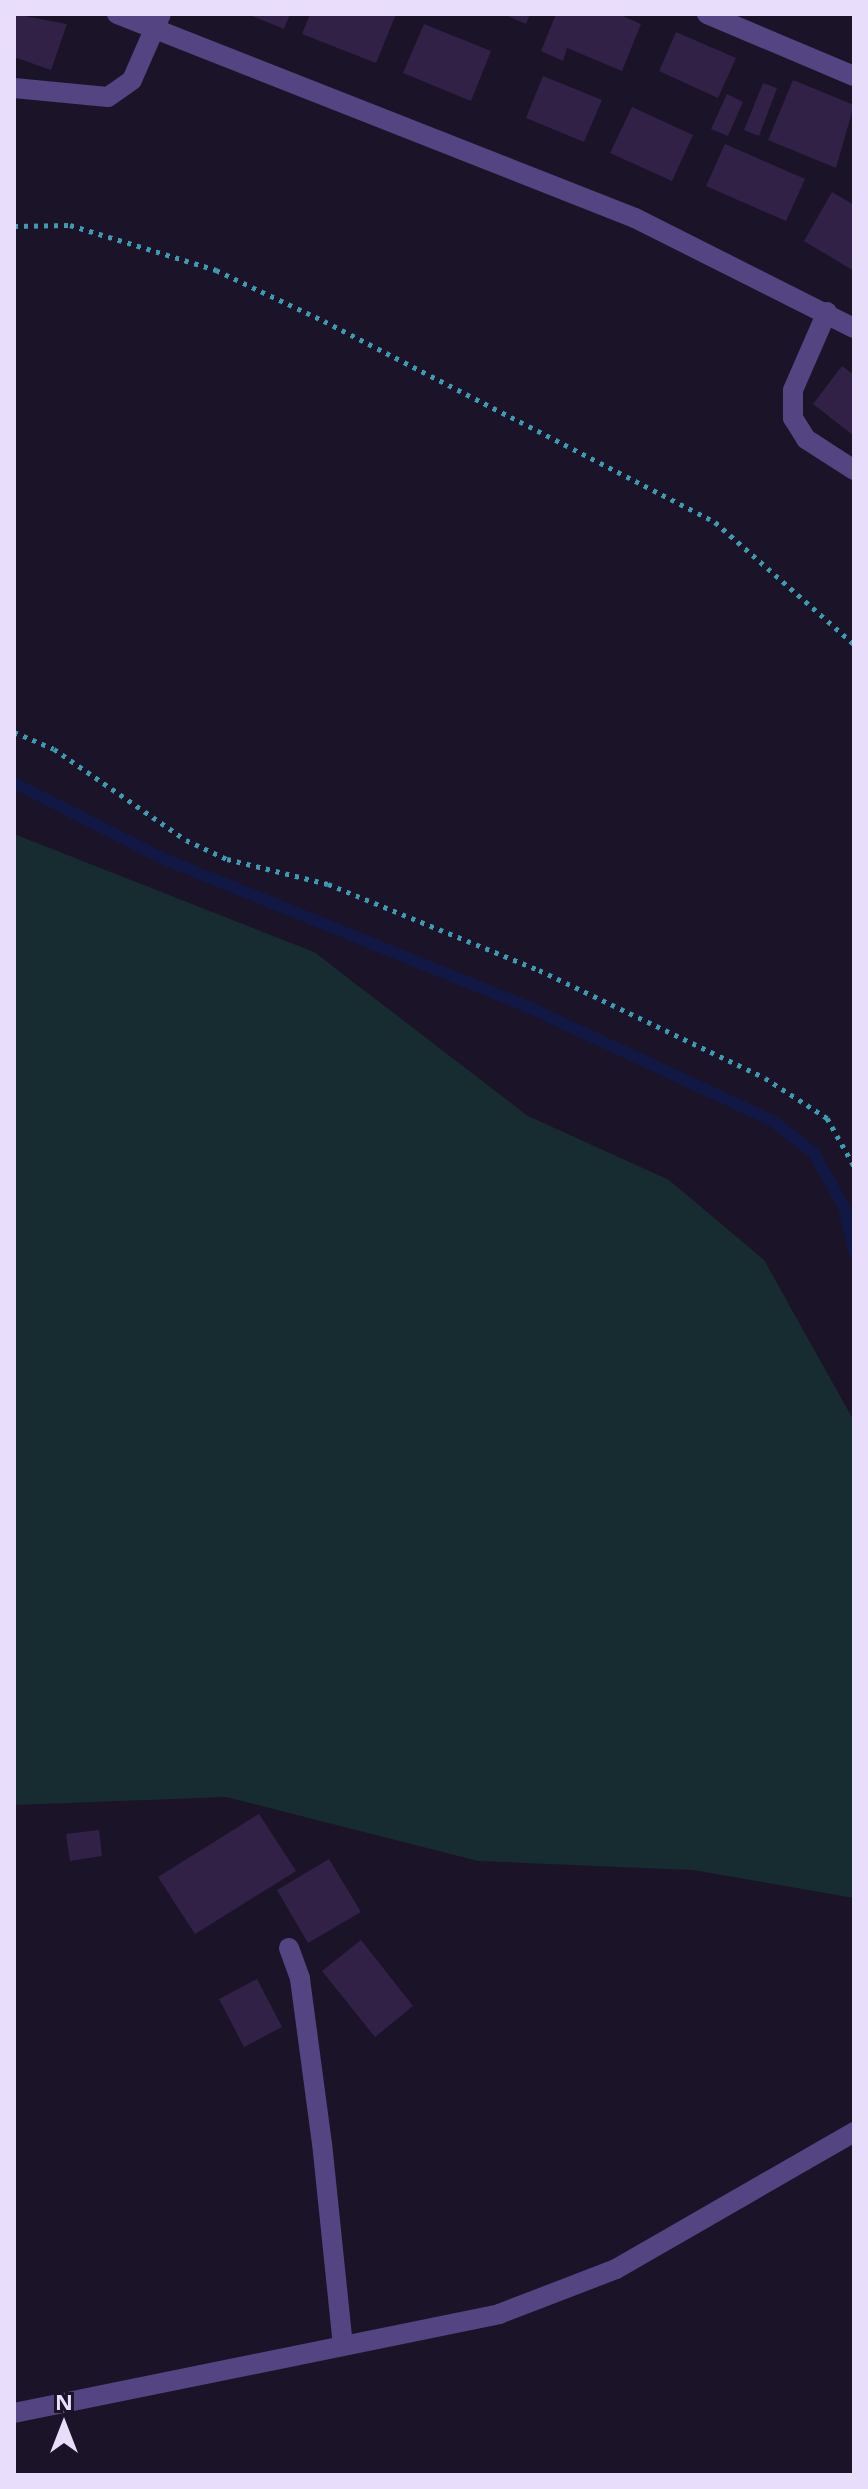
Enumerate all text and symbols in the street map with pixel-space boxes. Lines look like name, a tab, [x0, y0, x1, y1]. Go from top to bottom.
north arrow	[24, 2385, 104, 2465]
text: N	[55, 2386, 73, 2416]

